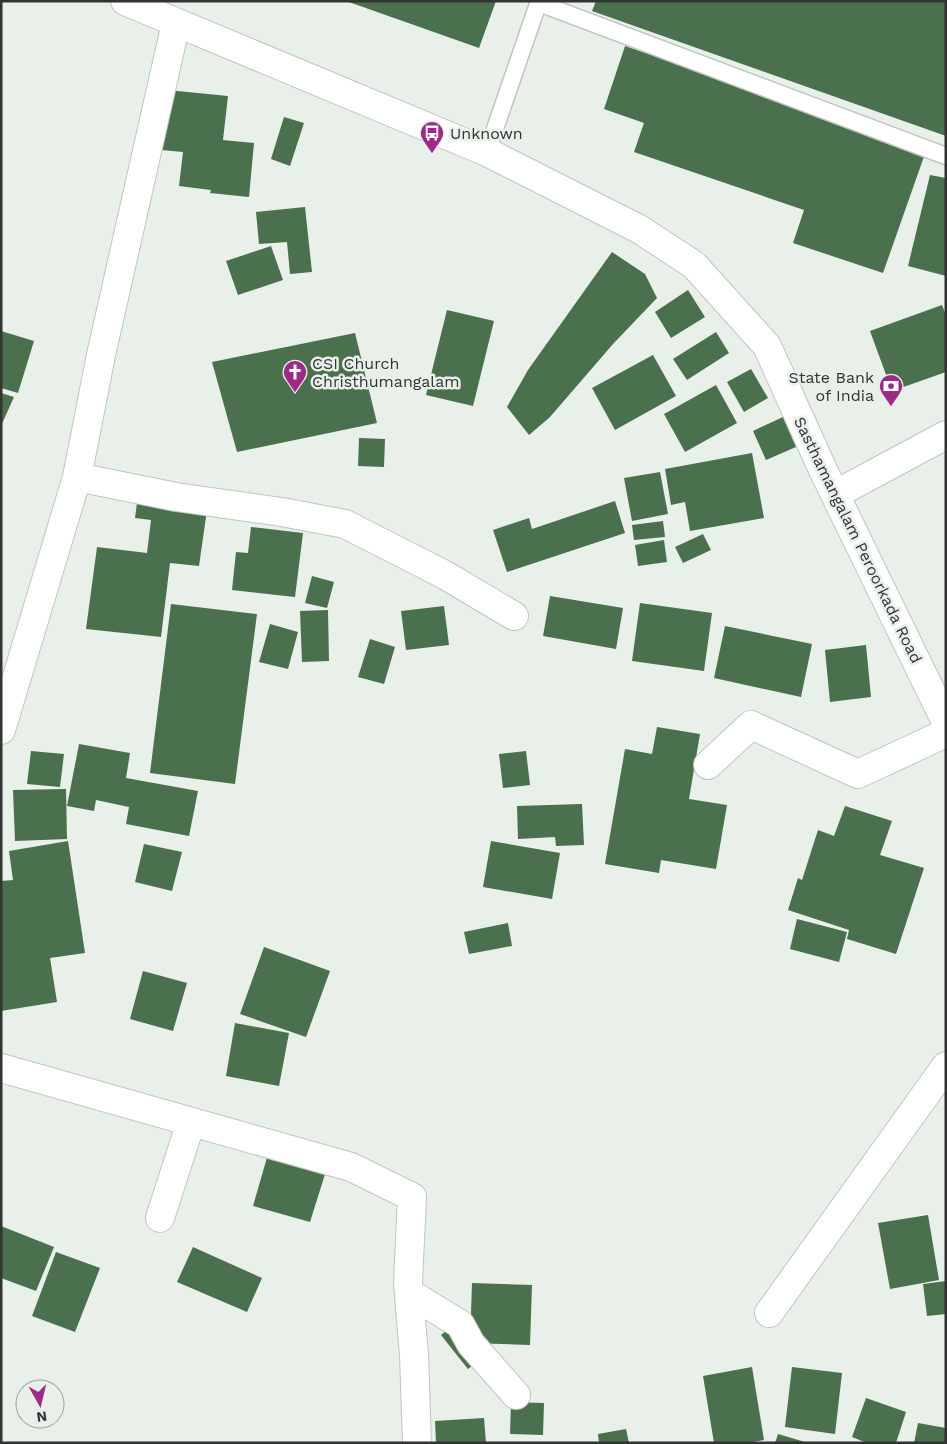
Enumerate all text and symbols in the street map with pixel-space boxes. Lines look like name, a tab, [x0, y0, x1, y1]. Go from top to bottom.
bus stop icon: Unknown	[419, 120, 445, 154]
place label: Unknown	[450, 124, 523, 143]
place label: CSI Church Christhumangalam	[312, 354, 460, 391]
church icon: CSI Church Christhumangalam	[282, 359, 308, 393]
place label: State Bank of India	[788, 368, 874, 405]
bank icon: State Bank of India	[878, 373, 904, 407]
street label: Sasthamangalam Peroorkada Road	[790, 414, 926, 666]
north arrow	[15, 1379, 65, 1429]
text: N	[36, 1408, 48, 1426]

